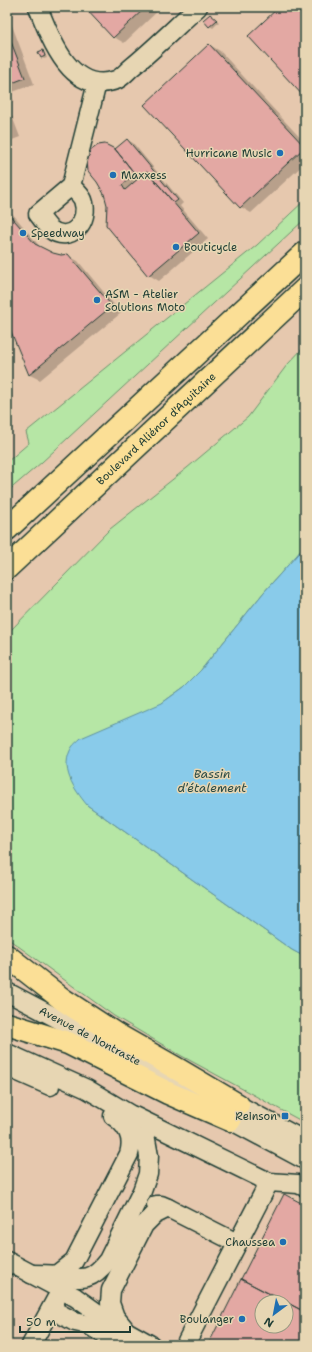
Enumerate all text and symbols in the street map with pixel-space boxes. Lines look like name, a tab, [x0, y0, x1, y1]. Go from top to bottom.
place label: Hurricane Music	[186, 146, 272, 161]
marker: Hurricane Music	[275, 148, 285, 158]
place label: Maxxess	[121, 168, 167, 183]
marker: Maxxess	[108, 170, 118, 180]
place label: Speedway	[31, 226, 85, 241]
marker: Speedway	[18, 228, 28, 238]
place label: Bouticycle	[184, 240, 237, 255]
marker: Bouticycle	[171, 242, 181, 252]
place label: ASM - Atelier Solutions Moto	[105, 287, 186, 315]
marker: ASM - Atelier Solutions Moto	[92, 295, 102, 305]
street label: Boulevard Aliénor d'Aquitaine	[93, 369, 219, 489]
water label: Bassin d'étalement	[177, 766, 247, 796]
street label: Avenue de Nontraste	[36, 1003, 143, 1069]
place label: Reinson	[235, 1109, 277, 1124]
marker: Reinson	[280, 1111, 290, 1121]
place label: Chaussea	[225, 1235, 275, 1250]
marker: Chaussea	[278, 1237, 288, 1247]
north arrow	[254, 1294, 294, 1334]
scale bar	[20, 1308, 130, 1334]
place label: Boulanger	[180, 1312, 234, 1327]
text: N	[261, 1313, 277, 1331]
text: 50 m	[26, 1314, 56, 1330]
marker: Boulanger	[237, 1314, 247, 1324]

